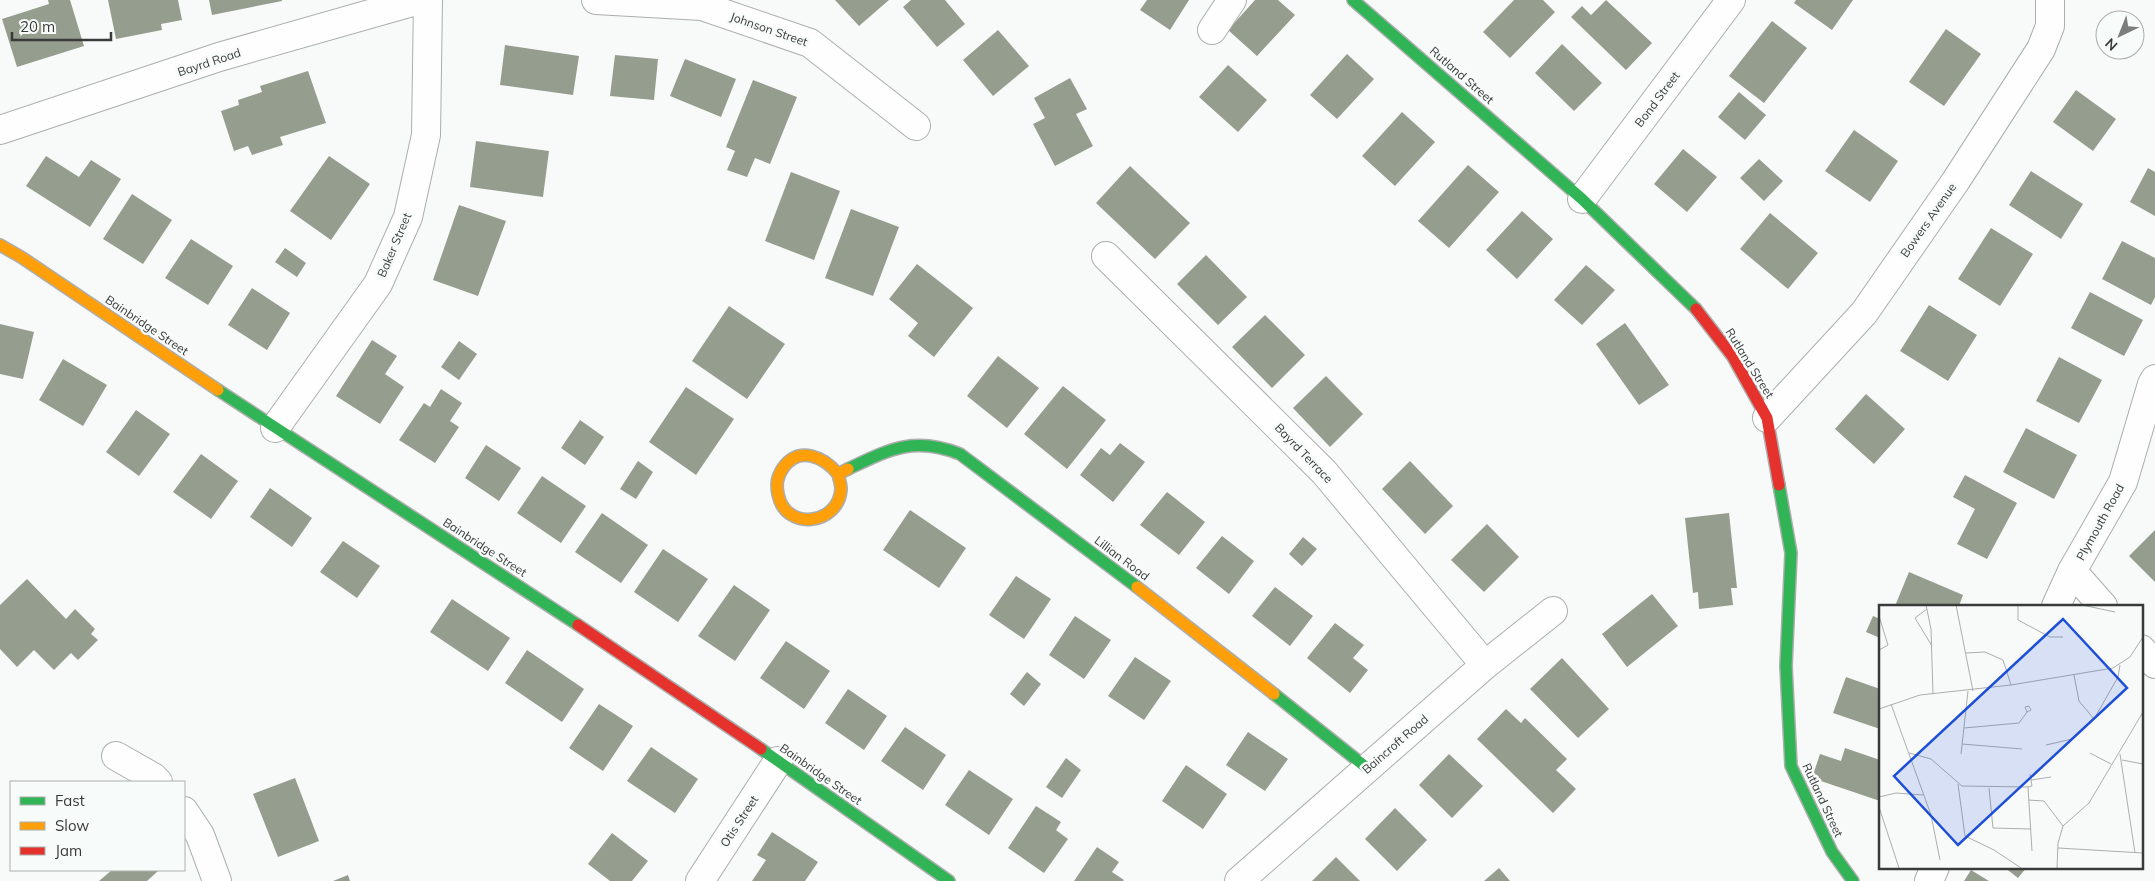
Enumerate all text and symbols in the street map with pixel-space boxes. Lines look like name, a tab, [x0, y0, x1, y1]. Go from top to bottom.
street label: Johnson Street	[728, 9, 810, 49]
scale bar	[12, 10, 111, 42]
north arrow	[2095, 10, 2145, 60]
text: 20 m	[20, 17, 55, 36]
text: N	[2101, 34, 2121, 55]
street label: Rutland Street	[1427, 43, 1497, 107]
street label: Bayrd Road	[175, 45, 243, 79]
street label: Bond Street	[1631, 68, 1683, 130]
street label: Bowers Avenue	[1897, 180, 1959, 260]
street label: Baker Street	[374, 210, 414, 280]
street label: Bainbridge Street	[103, 292, 191, 358]
street label: Rutland Street	[1722, 325, 1778, 401]
street label: Bayrd Terrace	[1272, 420, 1336, 486]
street label: Plymouth Road	[2073, 481, 2127, 563]
street label: Bainbridge Street	[440, 514, 530, 580]
street label: Lillian Road	[1092, 533, 1152, 583]
inset map	[1879, 605, 2142, 868]
street label: Baincroft Road	[1359, 711, 1431, 777]
street label: Bainbridge Street	[777, 740, 865, 808]
street label: Rutland Street	[1799, 761, 1847, 839]
legend	[10, 781, 185, 871]
text: Fast	[55, 791, 85, 810]
street label: Otis Street	[717, 792, 761, 850]
text: Slow	[55, 816, 89, 835]
text: Jam	[55, 841, 82, 860]

